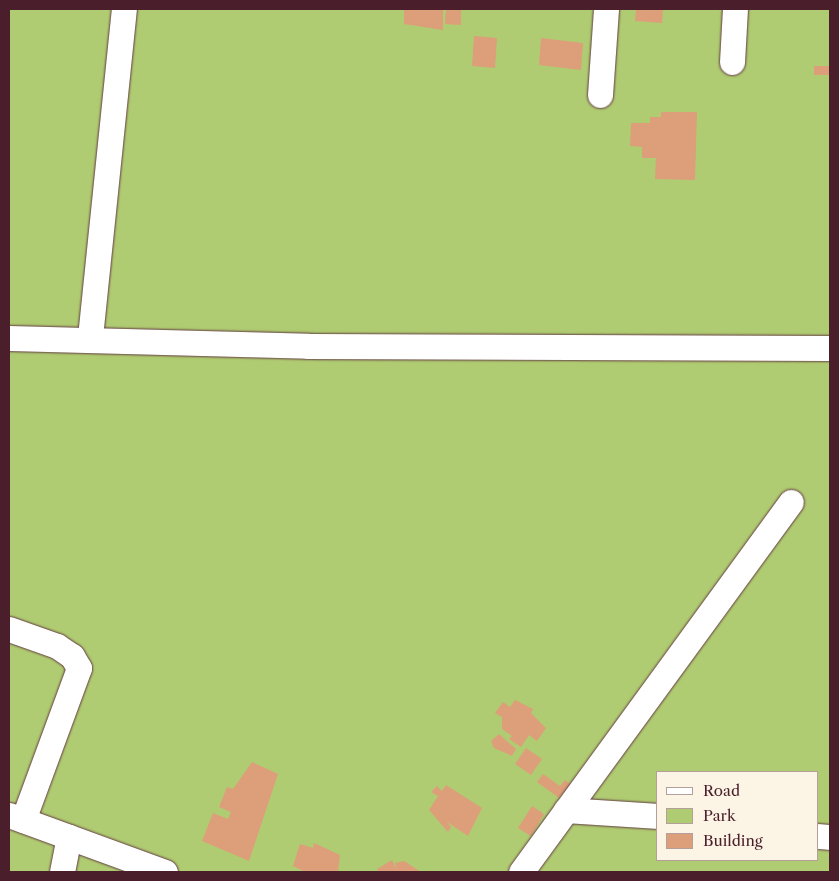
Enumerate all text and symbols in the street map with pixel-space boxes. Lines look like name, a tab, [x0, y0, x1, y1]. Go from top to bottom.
legend	[656, 771, 819, 861]
text: Road	[703, 781, 740, 800]
text: Park	[703, 806, 736, 825]
text: Building	[703, 831, 763, 850]

